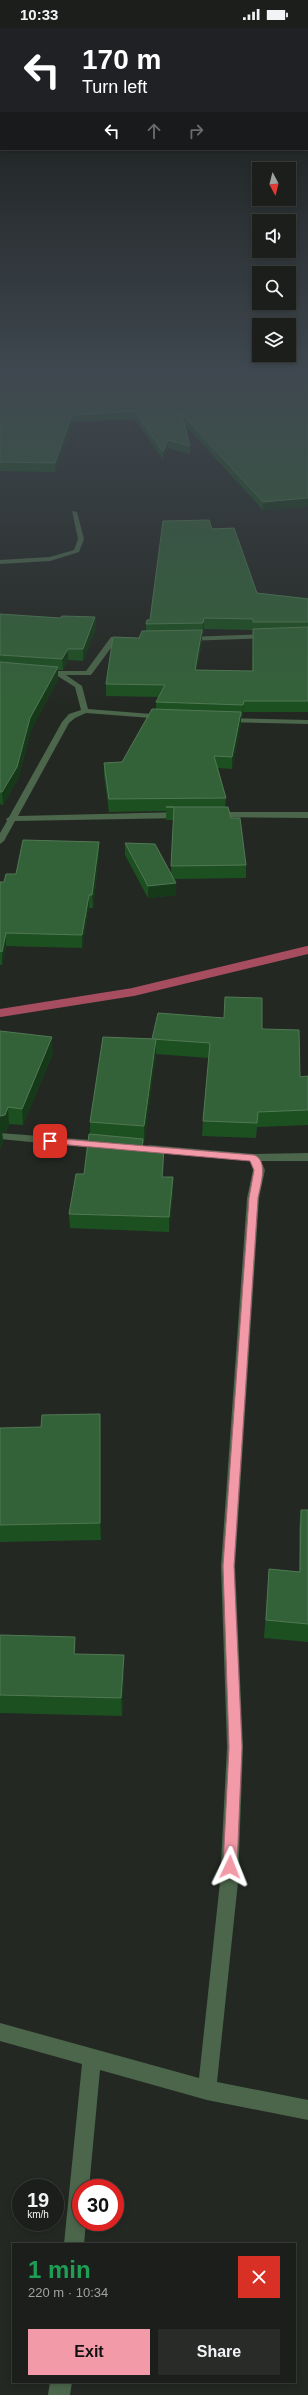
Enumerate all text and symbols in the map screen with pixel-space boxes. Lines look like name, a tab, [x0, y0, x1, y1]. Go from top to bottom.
text: 10:33	[20, 6, 58, 23]
icon: left	[16, 44, 68, 96]
text: 170 m	[82, 44, 161, 75]
text: Turn left	[82, 77, 147, 97]
icon: left	[101, 120, 123, 142]
icon: ahead	[143, 120, 165, 142]
icon: right	[185, 120, 207, 142]
north arrow	[252, 162, 296, 206]
map controls	[252, 162, 296, 362]
button: sound	[252, 214, 296, 258]
button: search	[252, 266, 296, 310]
button: layers	[252, 318, 296, 362]
pin	[33, 1124, 67, 1158]
icon: arrive	[39, 1130, 61, 1152]
position arrow	[209, 1846, 251, 1888]
speed limit sign: 30	[72, 2179, 124, 2231]
text: 19	[27, 2189, 49, 2211]
text: km/h	[27, 2209, 49, 2220]
text: 1 min	[28, 2256, 91, 2283]
button: close	[238, 2256, 280, 2298]
text: 220 m · 10:34	[28, 2285, 108, 2300]
button: Exit	[28, 2329, 150, 2375]
button: Share	[158, 2329, 280, 2375]

